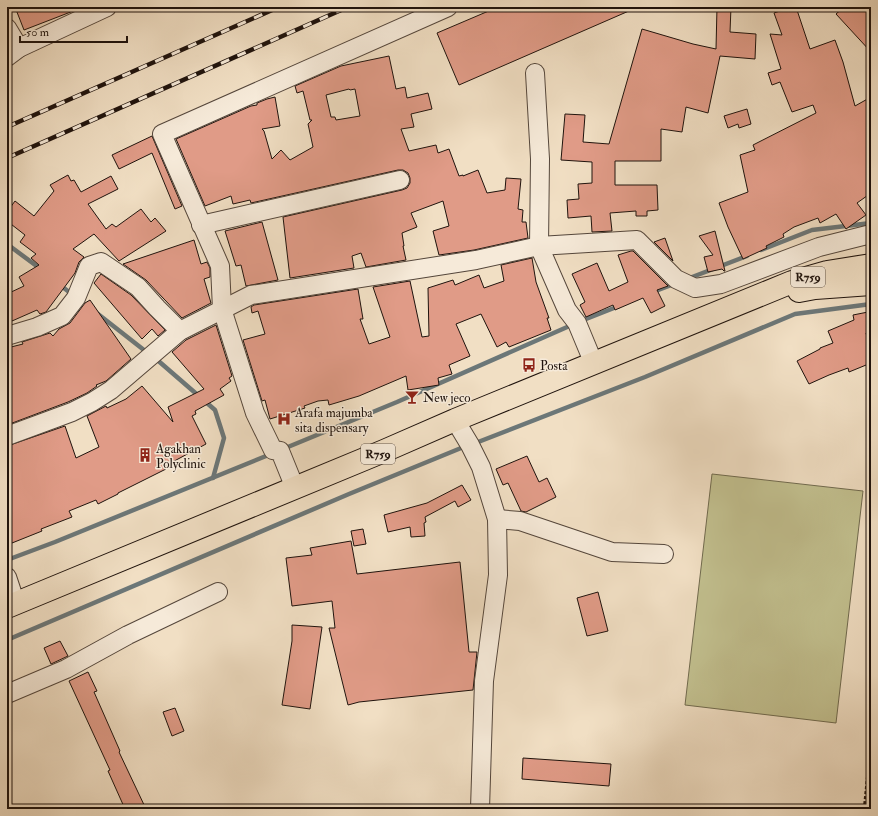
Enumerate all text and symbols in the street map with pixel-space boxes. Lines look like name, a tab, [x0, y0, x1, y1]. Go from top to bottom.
scale bar	[20, 18, 127, 44]
text: 50 m	[26, 25, 50, 40]
road number: R759	[791, 267, 825, 287]
bus stop icon: Posta	[521, 357, 537, 373]
place label: Posta	[540, 358, 568, 374]
bar icon: New jeco	[404, 389, 420, 405]
place label: New jeco	[423, 390, 470, 406]
place label: Arafa majumba sita dispensary	[294, 405, 373, 437]
hospital icon: Arafa majumba sita dispensary	[276, 411, 292, 427]
place label: Agakhan Polyclinic	[155, 441, 206, 473]
road number: R759	[361, 444, 395, 464]
building icon: Agakhan Polyclinic	[137, 447, 153, 463]

